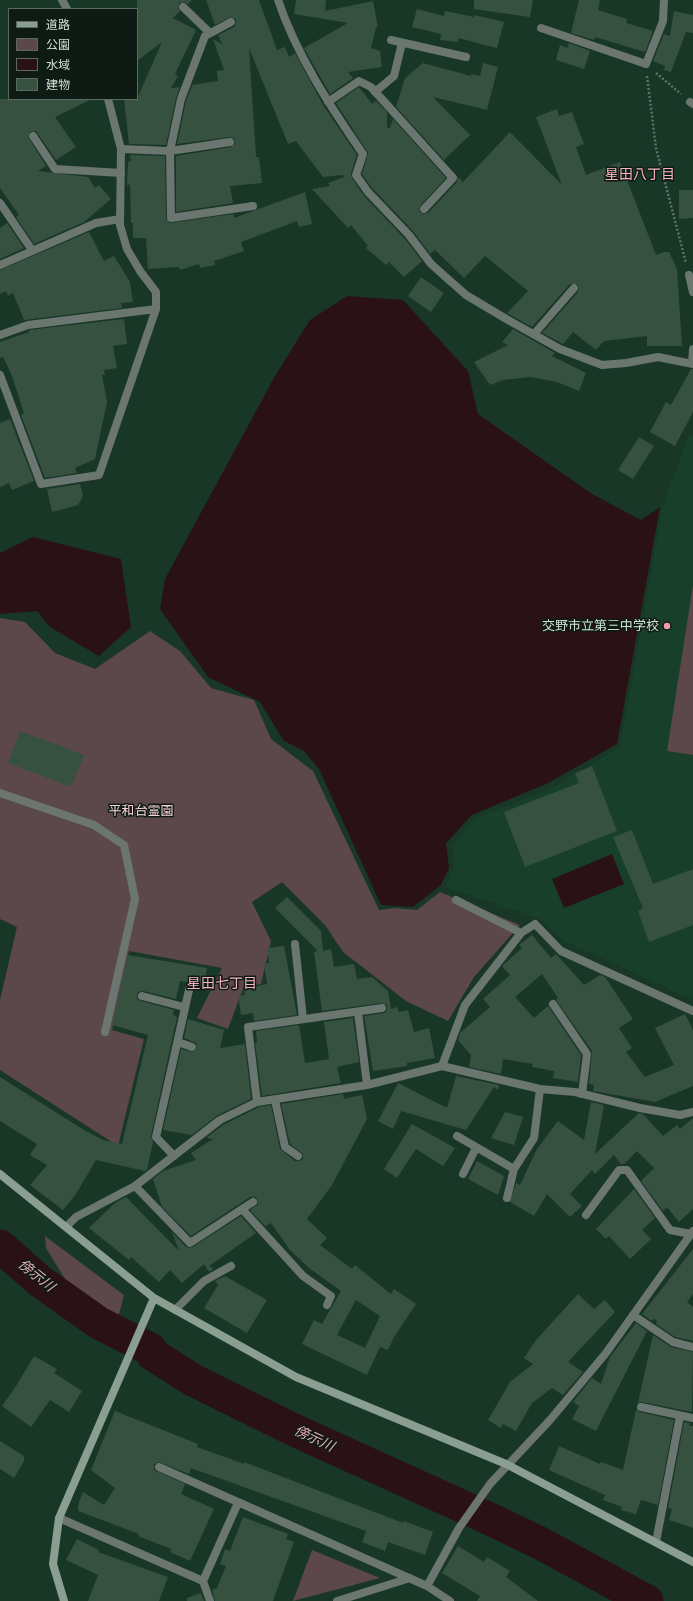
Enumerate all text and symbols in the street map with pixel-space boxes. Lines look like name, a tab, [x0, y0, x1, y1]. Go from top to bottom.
legend	[8, 8, 138, 100]
text: 道路	[46, 17, 70, 33]
text: 公園	[46, 37, 70, 53]
text: 水域	[46, 57, 70, 73]
text: 建物	[46, 77, 70, 93]
district label: 星田八丁目	[605, 167, 675, 183]
place label: 交野市立第三中学校	[542, 618, 659, 634]
marker: 交野市立第三中学校	[662, 621, 672, 631]
park label: 平和台霊園	[109, 803, 173, 819]
district label: 星田七丁目	[187, 976, 257, 992]
water label: 傍示川	[14, 1256, 58, 1296]
water label: 傍示川	[291, 1423, 337, 1455]

